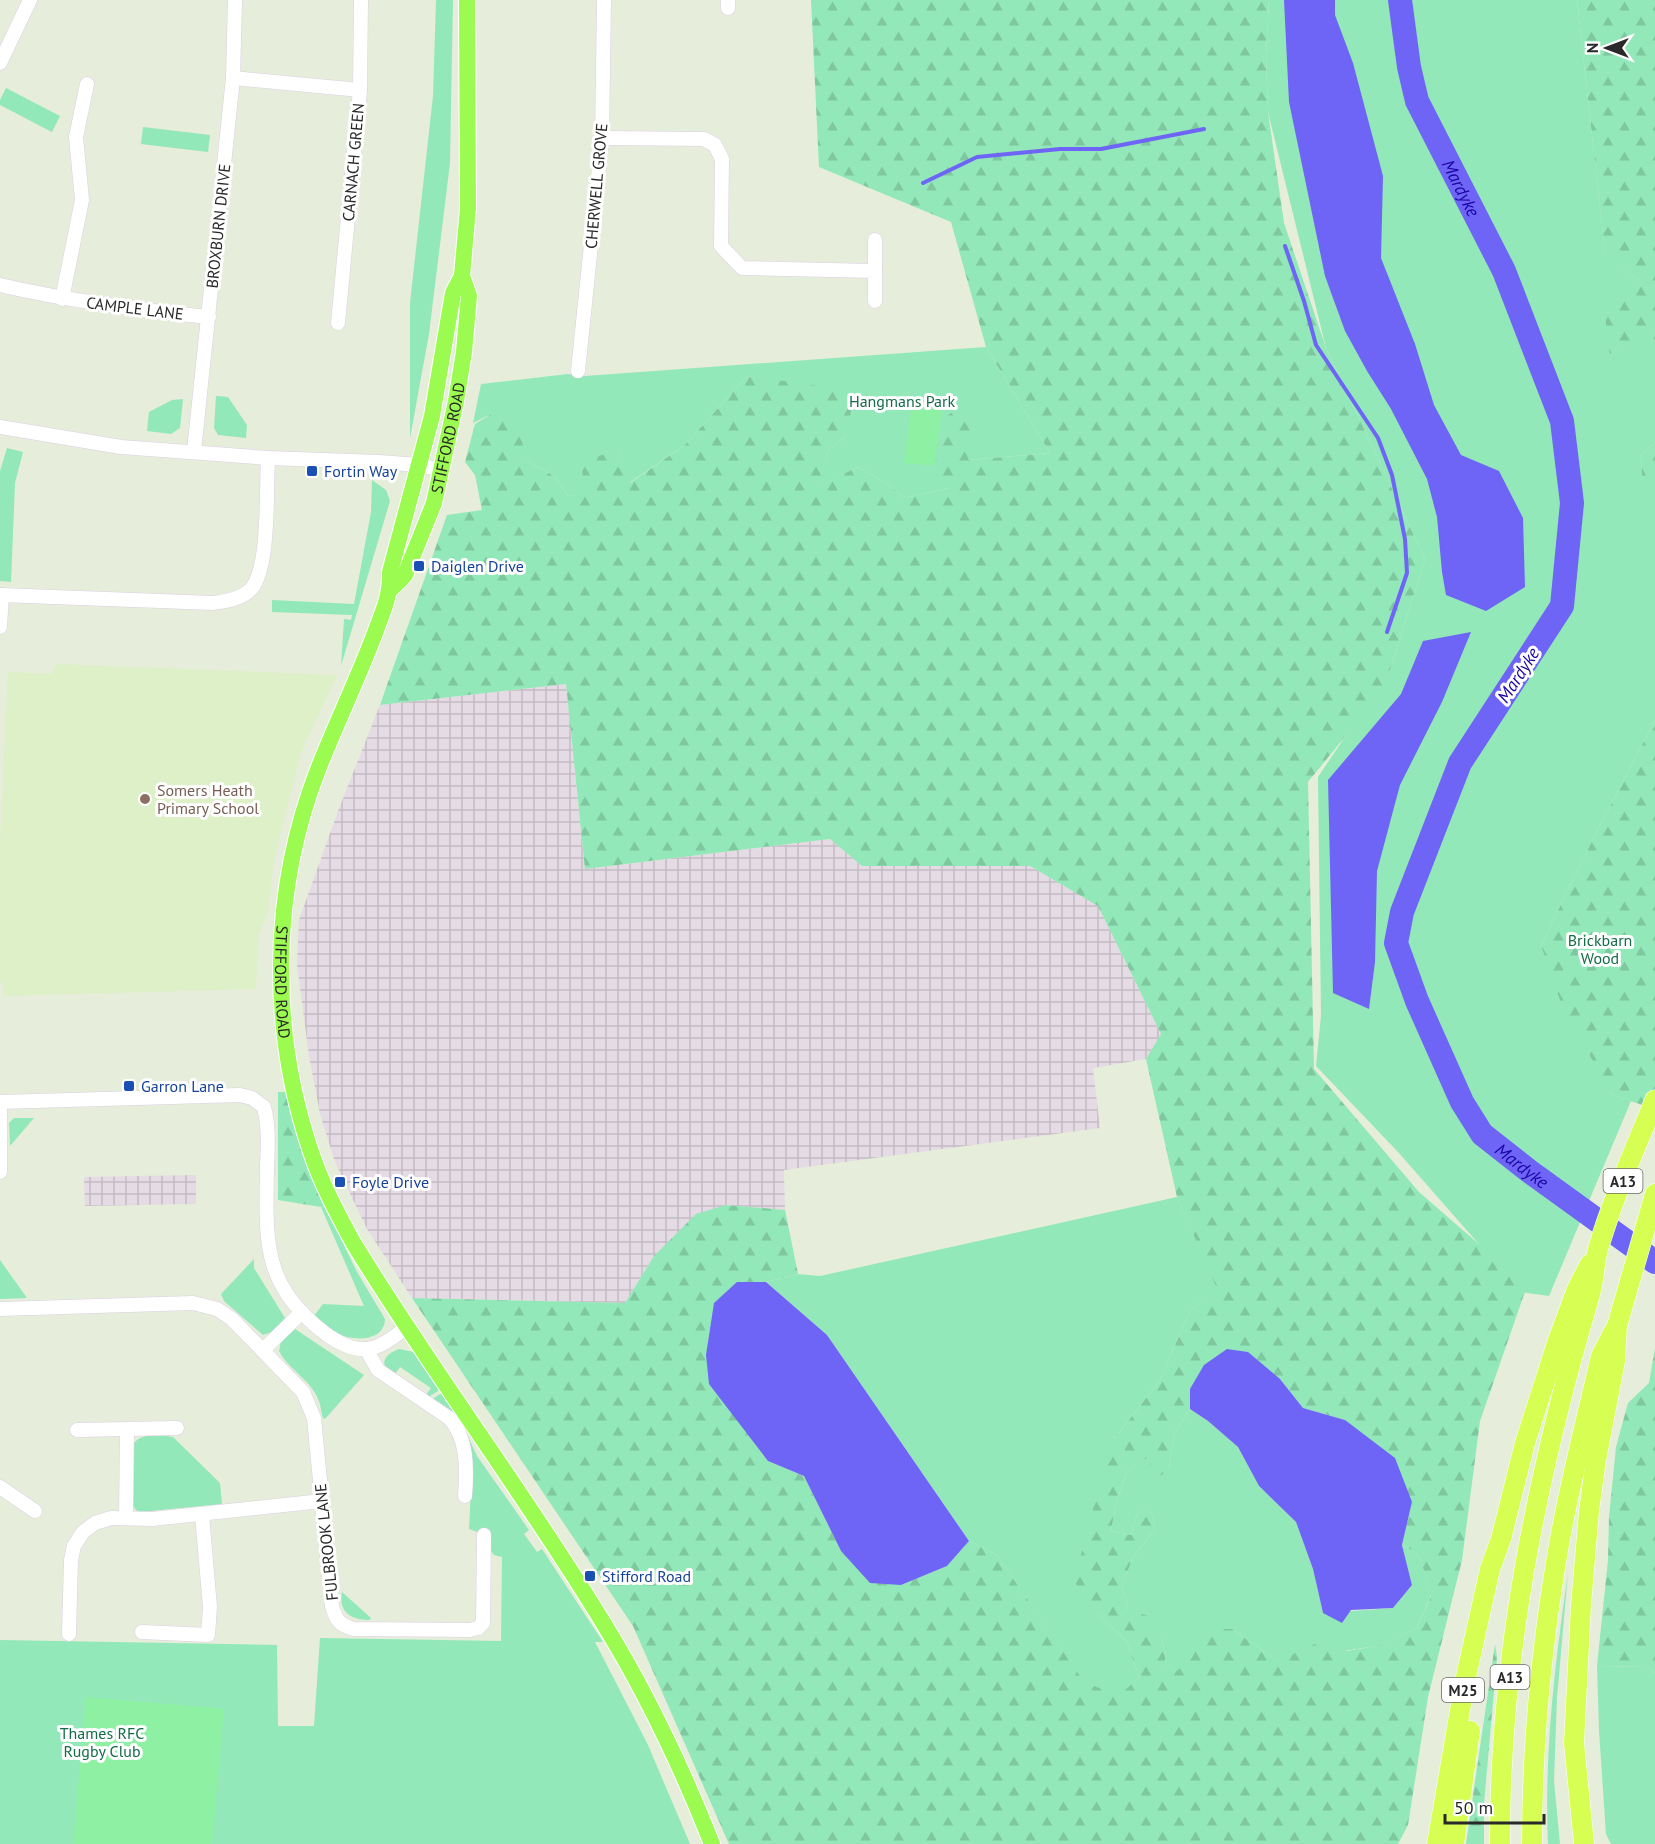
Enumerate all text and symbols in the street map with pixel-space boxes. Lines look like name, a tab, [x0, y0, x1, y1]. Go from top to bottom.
north arrow	[1577, 18, 1637, 78]
text: N	[1582, 43, 1602, 53]
street label: CARNACH GREEN	[338, 102, 368, 222]
street label: CHERWELL GROVE	[581, 122, 611, 250]
water label: Mardyke	[1437, 155, 1486, 221]
street label: BROXBURN DRIVE	[202, 163, 234, 289]
street label: CAMPLE LANE	[85, 292, 185, 324]
street label: STIFFORD ROAD	[426, 381, 469, 495]
park label: Hangmans Park	[849, 391, 955, 411]
place label: Fortin Way	[324, 461, 398, 481]
marker: Fortin Way	[305, 464, 319, 478]
place label: Daiglen Drive	[431, 556, 524, 576]
marker: Daiglen Drive	[412, 559, 426, 573]
water label: Mardyke	[1492, 642, 1545, 707]
place label: Somers Heath Primary School	[157, 780, 259, 818]
marker: Somers Heath Primary School	[138, 792, 152, 806]
street label: STIFFORD ROAD	[271, 925, 295, 1040]
park label: Brickbarn Wood	[1568, 930, 1632, 968]
place label: Garron Lane	[141, 1076, 224, 1096]
marker: Garron Lane	[122, 1079, 136, 1093]
water label: Mardyke	[1491, 1137, 1554, 1193]
road number: A13	[1604, 1169, 1642, 1193]
place label: Foyle Drive	[352, 1172, 429, 1192]
marker: Foyle Drive	[333, 1175, 347, 1189]
street label: FULBROOK LANE	[310, 1482, 342, 1602]
place label: Stifford Road	[602, 1566, 691, 1586]
marker: Stifford Road	[583, 1569, 597, 1583]
road number: A13	[1490, 1665, 1530, 1689]
road number: M25	[1442, 1678, 1484, 1702]
park label: Thames RFC Rugby Club	[60, 1723, 144, 1761]
scale bar	[1445, 1787, 1544, 1825]
text: 50 m	[1454, 1796, 1493, 1819]

